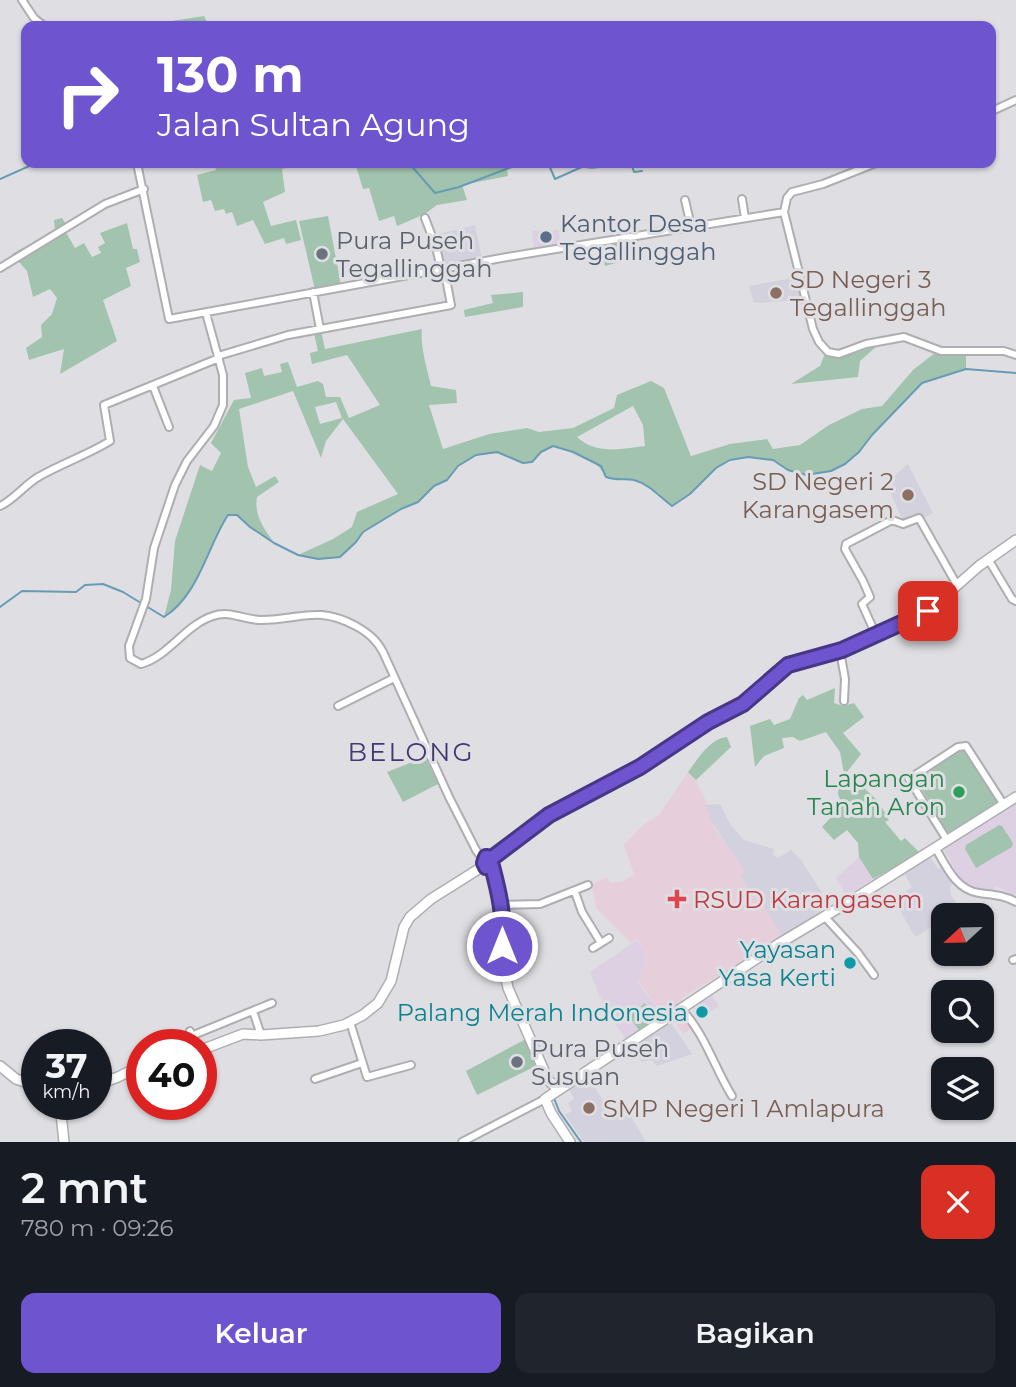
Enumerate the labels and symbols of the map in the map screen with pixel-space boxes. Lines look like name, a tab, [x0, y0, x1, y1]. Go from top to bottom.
place label: Kantor Desa Tegallinggah	[560, 209, 716, 266]
place label: Pura Puseh Tegallinggah	[336, 226, 492, 283]
marker: Kantor Desa Tegallinggah	[538, 229, 554, 245]
marker: Pura Puseh Tegallinggah	[314, 246, 330, 262]
place label: SD Negeri 3 Tegallinggah	[790, 265, 946, 322]
marker: SD Negeri 3 Tegallinggah	[768, 285, 784, 301]
place label: SD Negeri 2 Karangasem	[742, 467, 894, 524]
marker: SD Negeri 2 Karangasem	[900, 487, 916, 503]
pin	[898, 581, 958, 641]
district label: BELONG	[347, 736, 475, 768]
place label: Lapangan Tanah Aron	[807, 764, 945, 821]
marker: Lapangan Tanah Aron	[951, 784, 967, 800]
place label: RSUD Karangasem	[693, 885, 922, 914]
marker: RSUD Karangasem	[667, 889, 687, 909]
north arrow	[931, 903, 994, 966]
position arrow	[465, 909, 539, 983]
place label: Yayasan Yasa Kerti	[719, 935, 836, 992]
marker: Yayasan Yasa Kerti	[842, 955, 858, 971]
place label: Palang Merah Indonesia	[397, 998, 688, 1027]
marker: Palang Merah Indonesia	[694, 1004, 710, 1020]
speed limit sign: 40	[126, 1029, 217, 1120]
place label: Pura Puseh Susuan	[531, 1034, 669, 1091]
marker: Pura Puseh Susuan	[509, 1054, 525, 1070]
place label: SMP Negeri 1 Amlapura	[603, 1094, 885, 1123]
marker: SMP Negeri 1 Amlapura	[581, 1100, 597, 1116]

